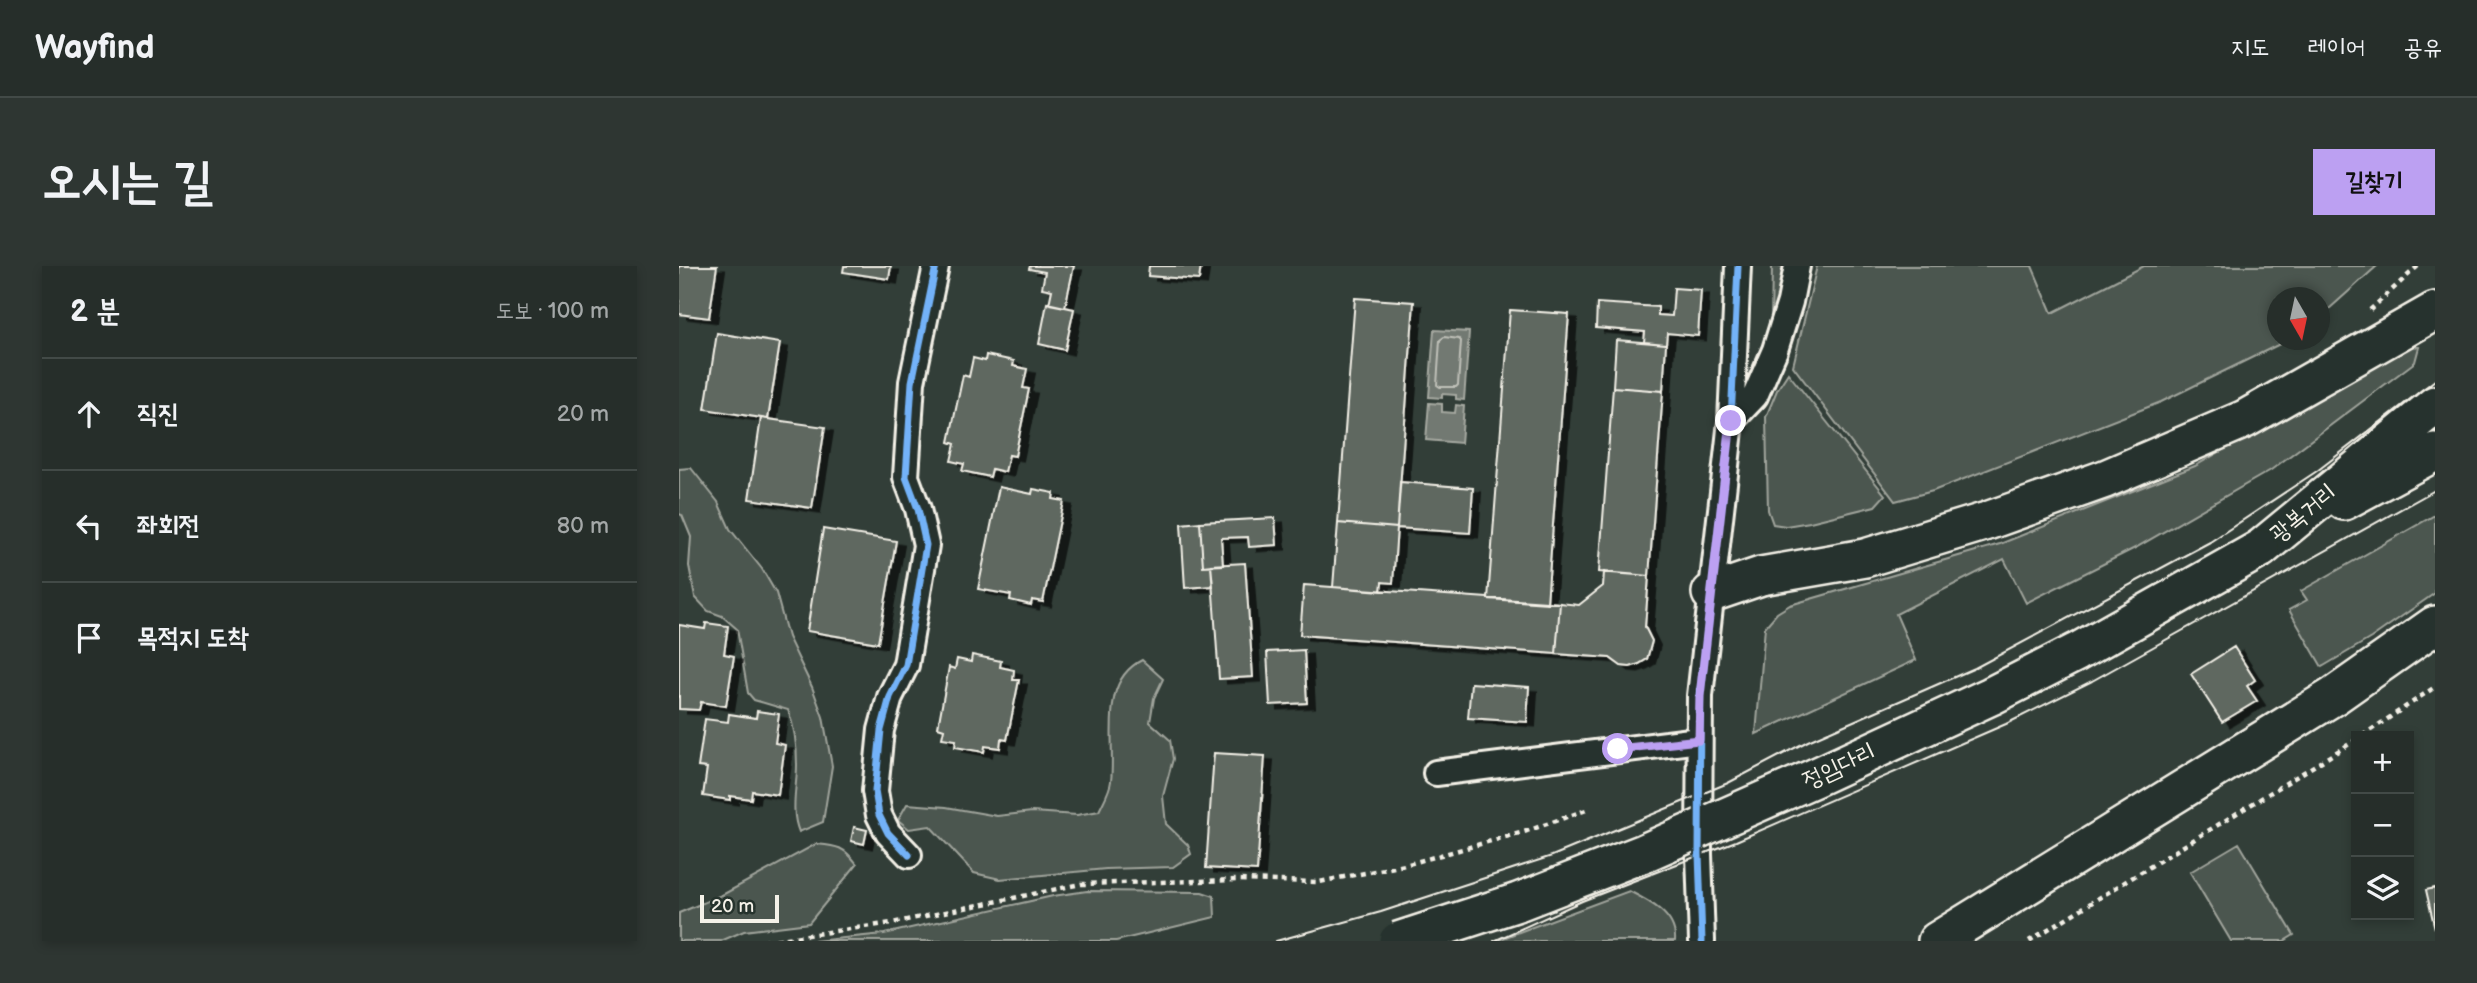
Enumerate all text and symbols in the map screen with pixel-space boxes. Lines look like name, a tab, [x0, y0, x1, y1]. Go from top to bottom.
text: Wayfind	[35, 28, 154, 68]
text: 지도	[2231, 33, 2269, 62]
text: 레이어	[2307, 33, 2365, 62]
text: 공유	[2403, 33, 2442, 62]
button: 길찾기	[2313, 149, 2435, 215]
text: 오시는 길	[42, 153, 213, 212]
north arrow	[2267, 287, 2330, 350]
text: 2 분	[70, 294, 120, 330]
text: 도보 · 100 m	[496, 297, 609, 325]
icon: ahead	[70, 395, 108, 433]
text: 직진	[137, 399, 179, 430]
text: 20 m	[557, 400, 609, 428]
route end	[1715, 405, 1746, 436]
street label: 광복거리	[2264, 477, 2342, 549]
icon: left	[70, 507, 108, 545]
text: 좌회전	[137, 511, 200, 542]
text: 80 m	[557, 512, 609, 540]
icon: arrive	[70, 619, 108, 657]
text: 목적지 도착	[137, 623, 249, 654]
map controls	[2351, 731, 2414, 920]
button: +	[2351, 731, 2414, 794]
route start	[1602, 733, 1633, 764]
street label: 정임다리	[1798, 737, 1880, 795]
button: −	[2351, 794, 2414, 857]
button: layers	[2351, 857, 2414, 920]
scale bar	[700, 892, 779, 924]
text: 20 m	[711, 895, 754, 918]

